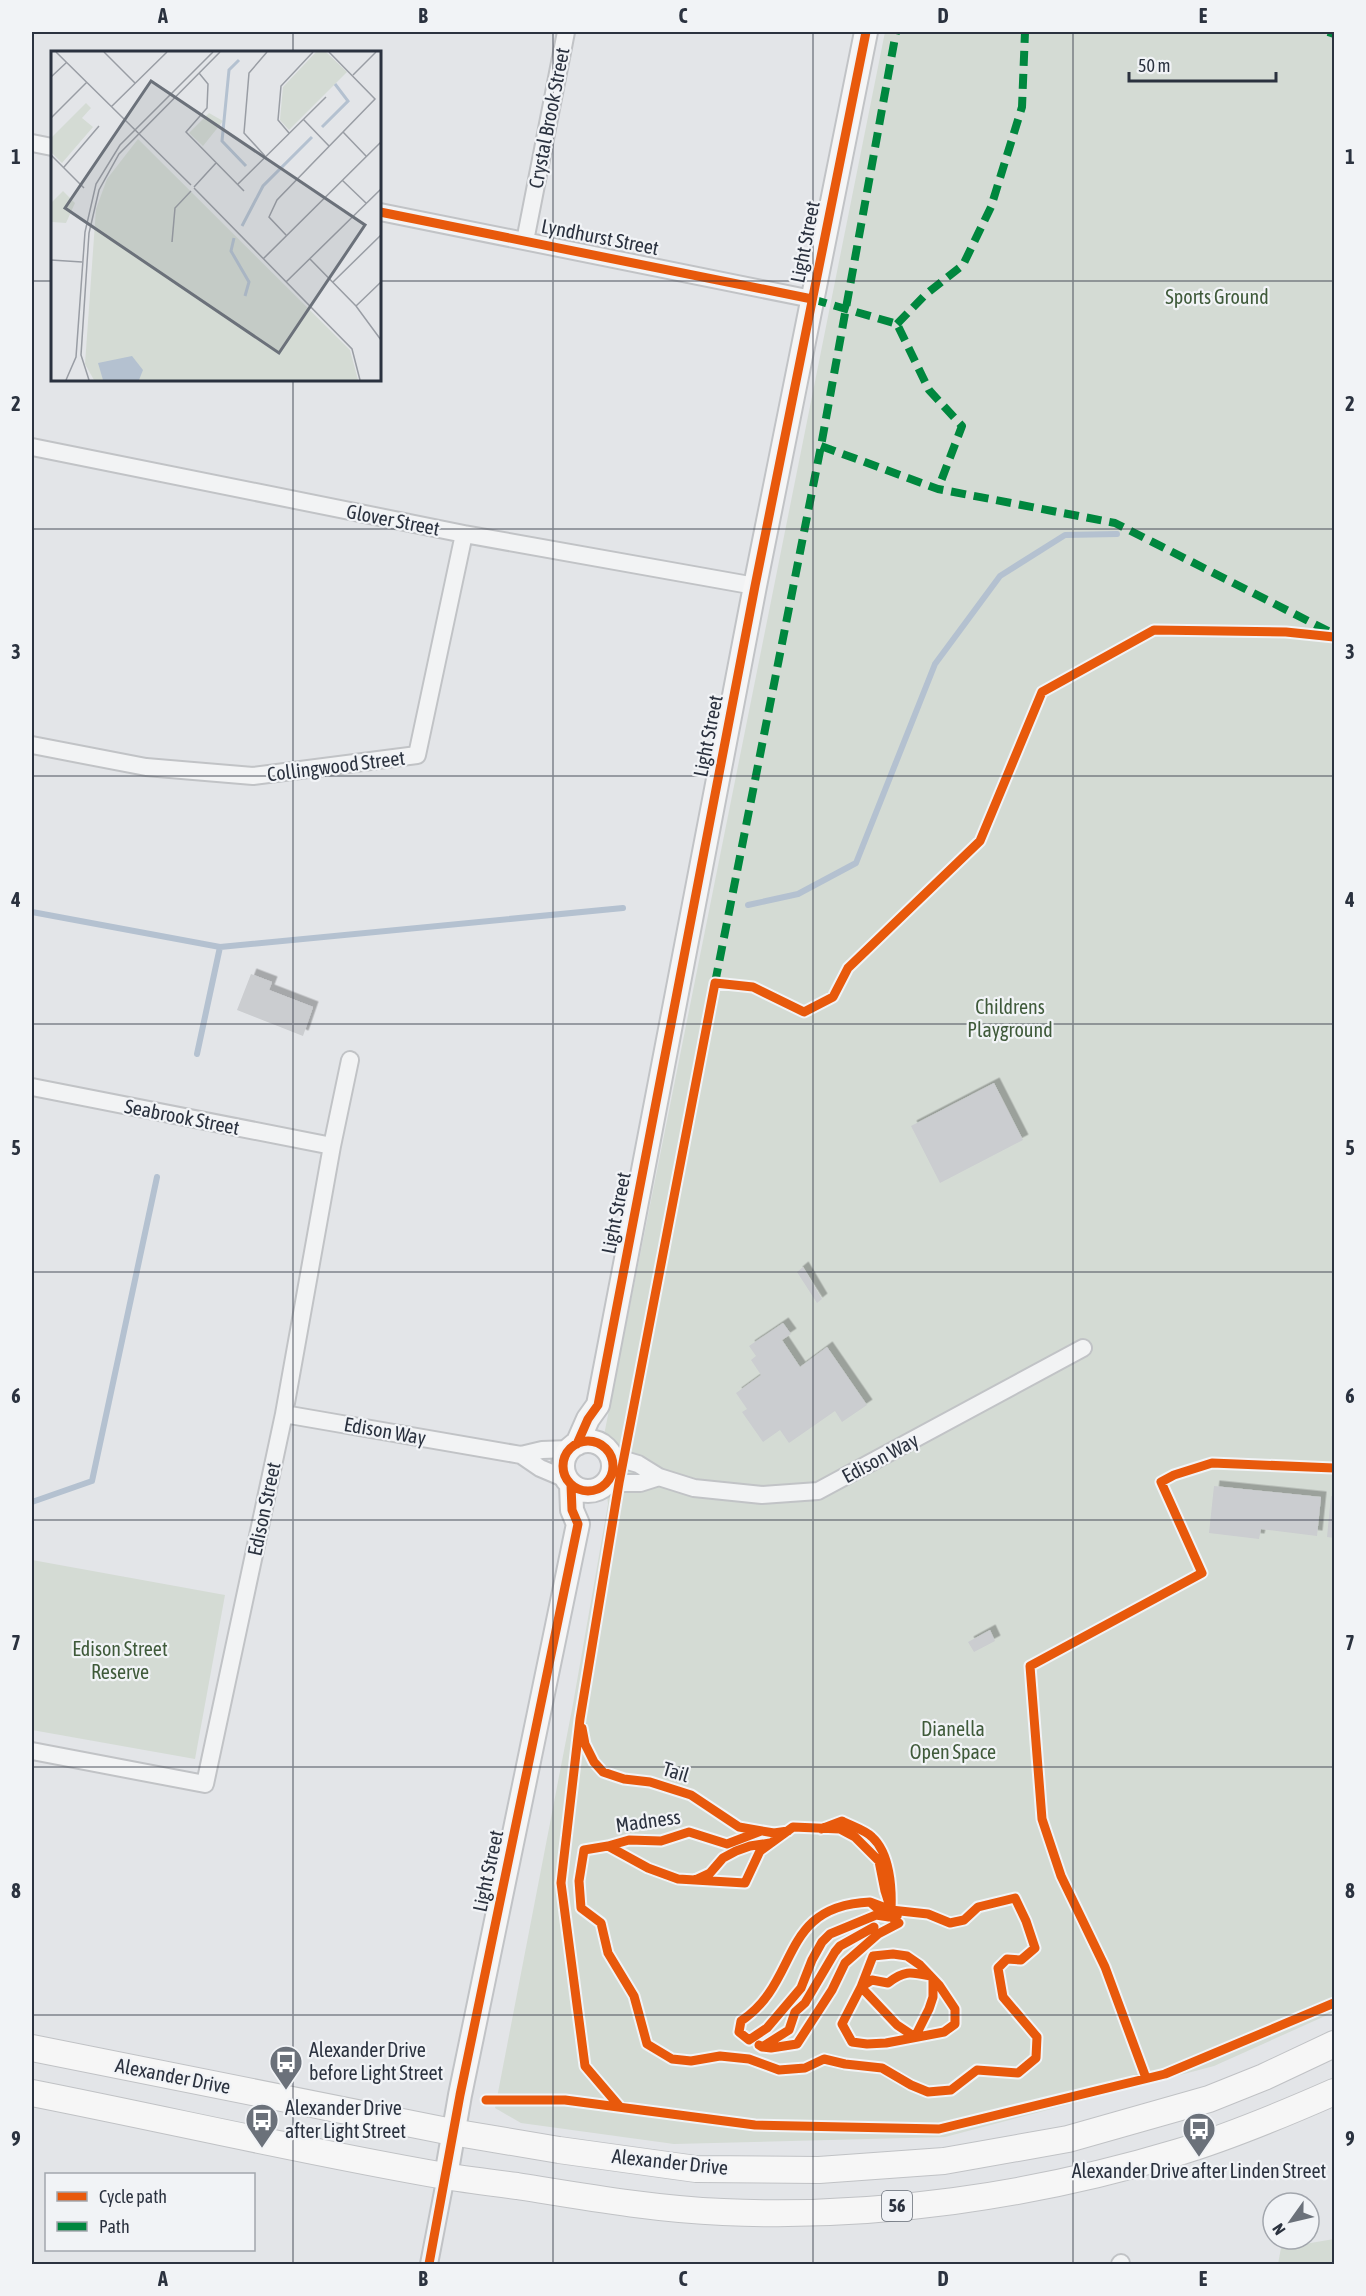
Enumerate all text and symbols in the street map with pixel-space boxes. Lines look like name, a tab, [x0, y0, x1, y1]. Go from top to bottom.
text: A	[157, 4, 168, 27]
text: B	[418, 4, 428, 27]
text: C	[679, 4, 688, 27]
text: D	[937, 4, 949, 27]
text: E	[1199, 4, 1208, 27]
street label: Crystal Brook Street	[524, 45, 573, 190]
scale bar	[1129, 45, 1276, 83]
inset map	[51, 51, 381, 381]
text: 50 m	[1138, 55, 1170, 76]
text: 1	[11, 145, 21, 168]
text: 1	[1345, 145, 1355, 168]
street label: Light Street	[785, 199, 824, 285]
street label: Lyndhurst Street	[539, 214, 661, 259]
park label: Sports Ground	[1165, 285, 1269, 308]
text: 2	[11, 392, 21, 415]
text: 2	[1345, 392, 1355, 415]
street label: Glover Street	[344, 499, 442, 540]
text: 3	[11, 640, 21, 663]
text: 3	[1345, 640, 1355, 663]
street label: Light Street	[688, 693, 727, 779]
street label: Collingwood Street	[266, 746, 406, 785]
text: 4	[10, 888, 21, 911]
text: 4	[1344, 888, 1355, 911]
park label: Childrens Playground	[967, 995, 1053, 1041]
street label: Seabrook Street	[123, 1094, 242, 1139]
text: 5	[11, 1136, 21, 1159]
text: 5	[1345, 1136, 1355, 1159]
street label: Light Street	[596, 1170, 635, 1256]
text: 6	[11, 1384, 21, 1407]
text: 6	[1345, 1384, 1355, 1407]
street label: Edison Way	[342, 1412, 428, 1449]
street label: Edison Way	[838, 1428, 922, 1487]
street label: Edison Street	[242, 1460, 285, 1558]
text: 7	[11, 1631, 21, 1654]
text: 7	[1345, 1631, 1355, 1654]
park label: Edison Street Reserve	[72, 1637, 168, 1683]
park label: Dianella Open Space	[910, 1717, 996, 1763]
street label: Tail	[660, 1757, 693, 1787]
street label: Madness	[614, 1805, 682, 1836]
street label: Light Street	[468, 1828, 507, 1914]
text: 8	[11, 1879, 21, 1902]
text: 8	[1345, 1879, 1355, 1902]
place label: Alexander Drive before Light Street	[309, 2038, 443, 2084]
bus stop icon: Alexander Drive before Light Street	[268, 2044, 304, 2091]
street label: Alexander Drive	[114, 2053, 233, 2098]
place label: Alexander Drive after Light Street	[285, 2096, 406, 2142]
bus stop icon: Alexander Drive after Light Street	[244, 2102, 280, 2149]
bus stop icon: Alexander Drive after Linden Street	[1181, 2111, 1217, 2158]
text: 9	[11, 2127, 21, 2150]
text: 9	[1345, 2127, 1355, 2150]
street label: Alexander Drive	[611, 2144, 729, 2179]
place label: Alexander Drive after Linden Street	[1072, 2159, 1327, 2182]
legend	[45, 2173, 255, 2251]
text: Cycle path	[99, 2186, 167, 2207]
road number: 56	[882, 2191, 912, 2221]
north arrow	[1261, 2191, 1321, 2251]
text: Path	[99, 2216, 130, 2237]
text: N	[1268, 2220, 1289, 2238]
text: A	[157, 2267, 168, 2290]
text: B	[418, 2267, 428, 2290]
text: C	[679, 2267, 688, 2290]
text: D	[937, 2267, 949, 2290]
text: E	[1199, 2267, 1208, 2290]

